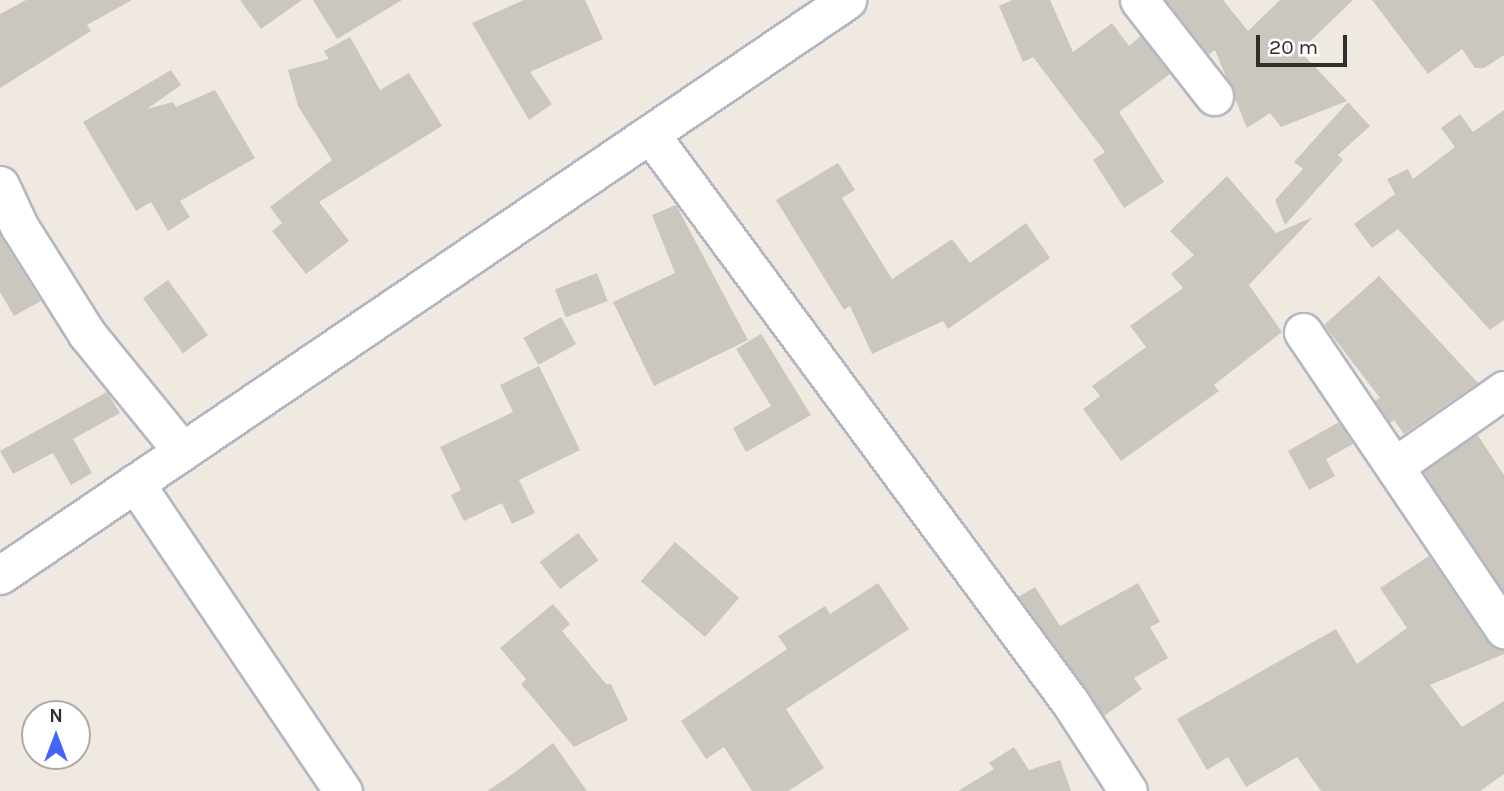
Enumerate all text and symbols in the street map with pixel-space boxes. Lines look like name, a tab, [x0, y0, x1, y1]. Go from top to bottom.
scale bar	[1259, 21, 1350, 65]
text: 20 m	[1269, 35, 1318, 59]
north arrow	[21, 700, 91, 770]
text: N	[49, 705, 63, 727]

